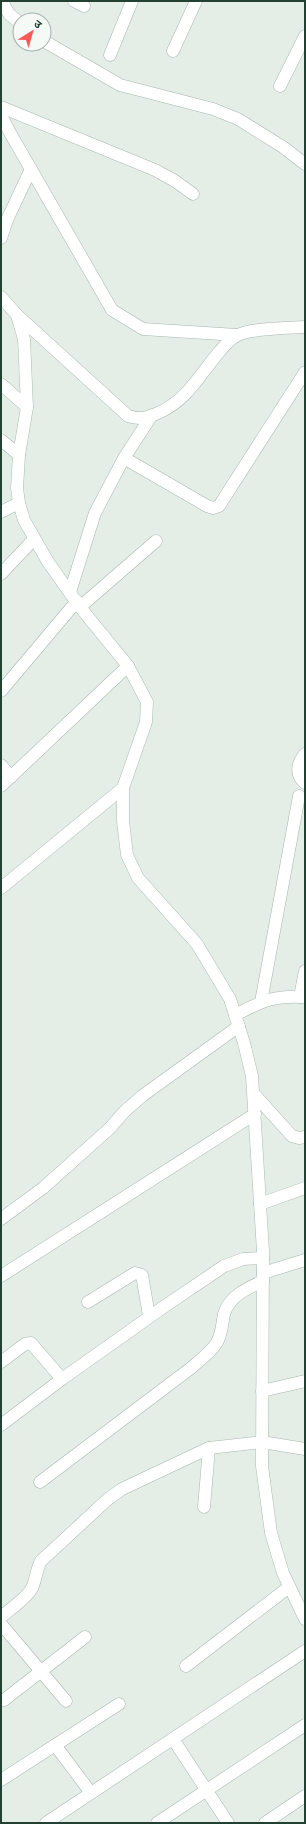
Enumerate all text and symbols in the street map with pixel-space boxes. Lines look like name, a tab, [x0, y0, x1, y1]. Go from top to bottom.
north arrow	[12, 12, 52, 52]
text: उ	[32, 17, 45, 31]

